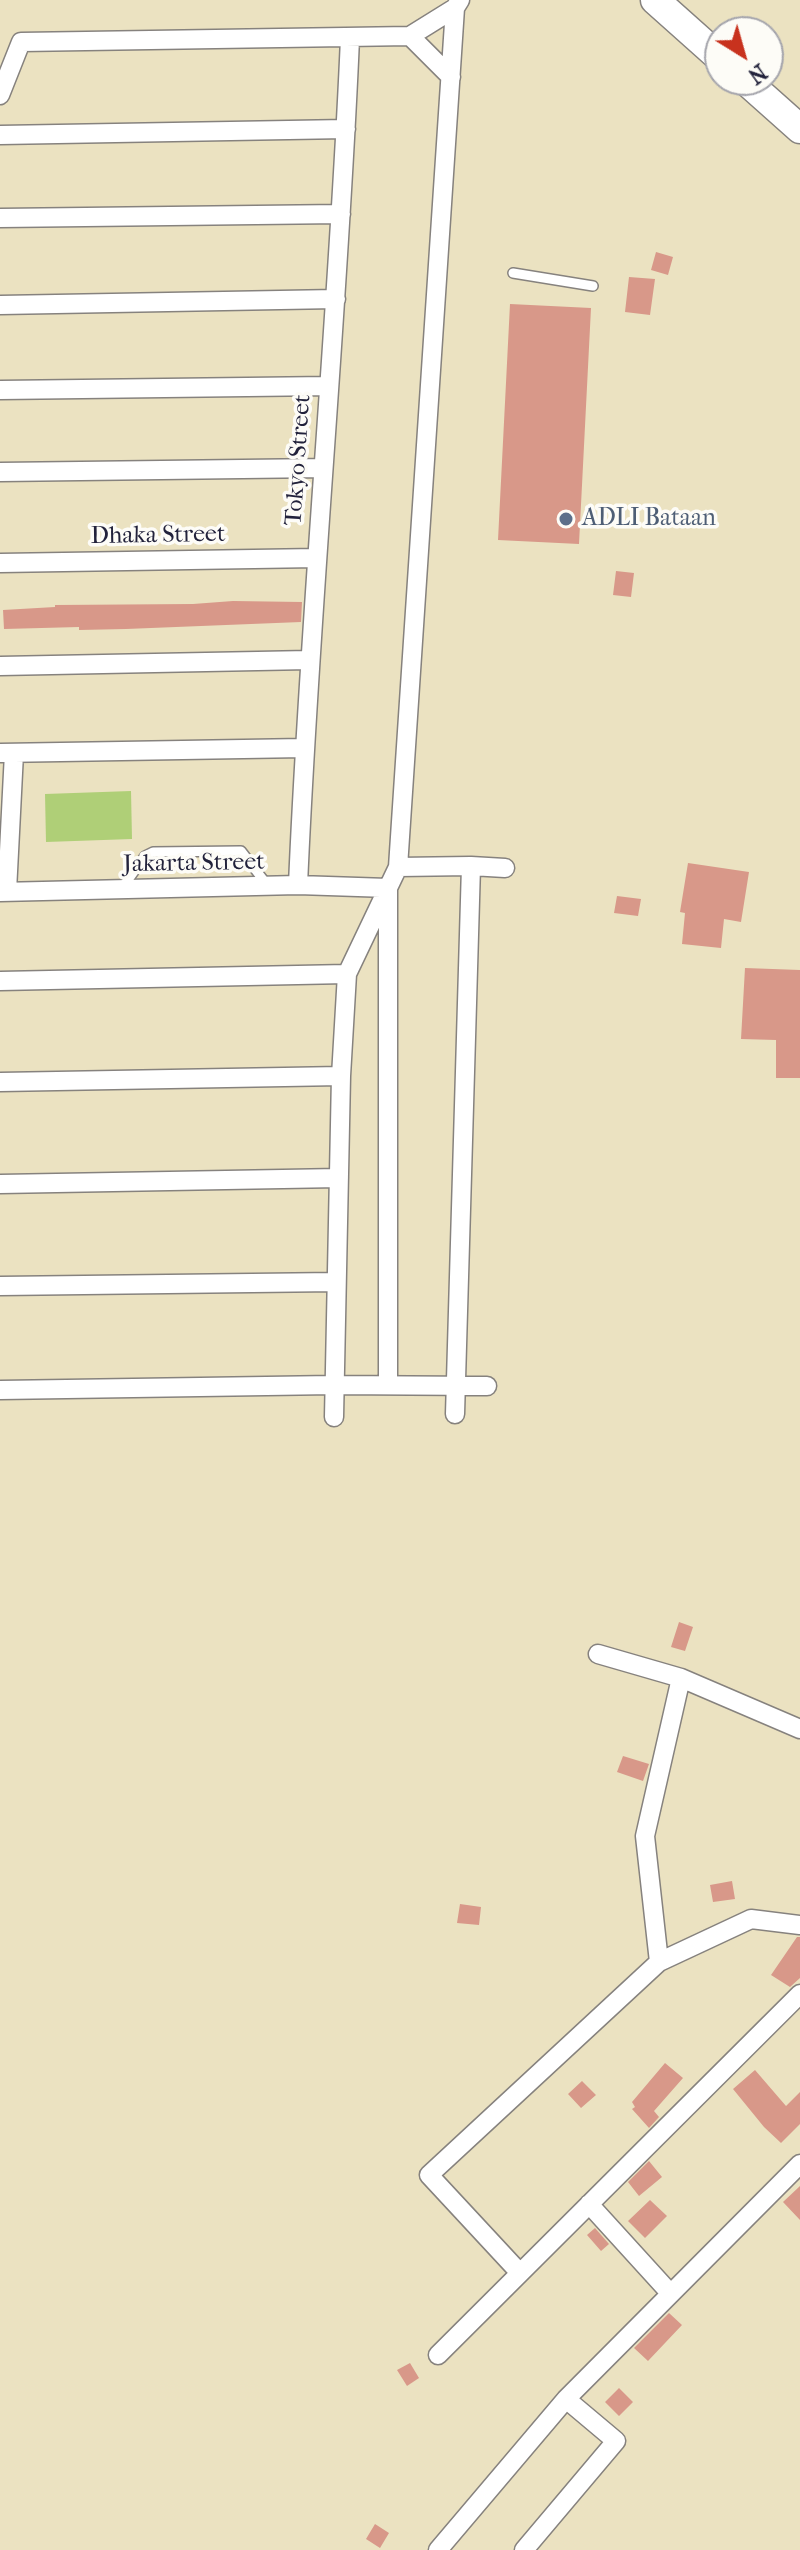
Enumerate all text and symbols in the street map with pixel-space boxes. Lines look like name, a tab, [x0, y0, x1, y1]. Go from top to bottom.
north arrow	[704, 16, 784, 96]
text: N	[743, 58, 772, 89]
street label: Tokyo Street	[280, 394, 318, 526]
place label: ADLI Bataan	[582, 505, 716, 533]
marker: ADLI Bataan	[557, 510, 575, 528]
street label: Dhaka Street	[90, 520, 226, 552]
street label: Jakarta Street	[123, 848, 265, 880]

